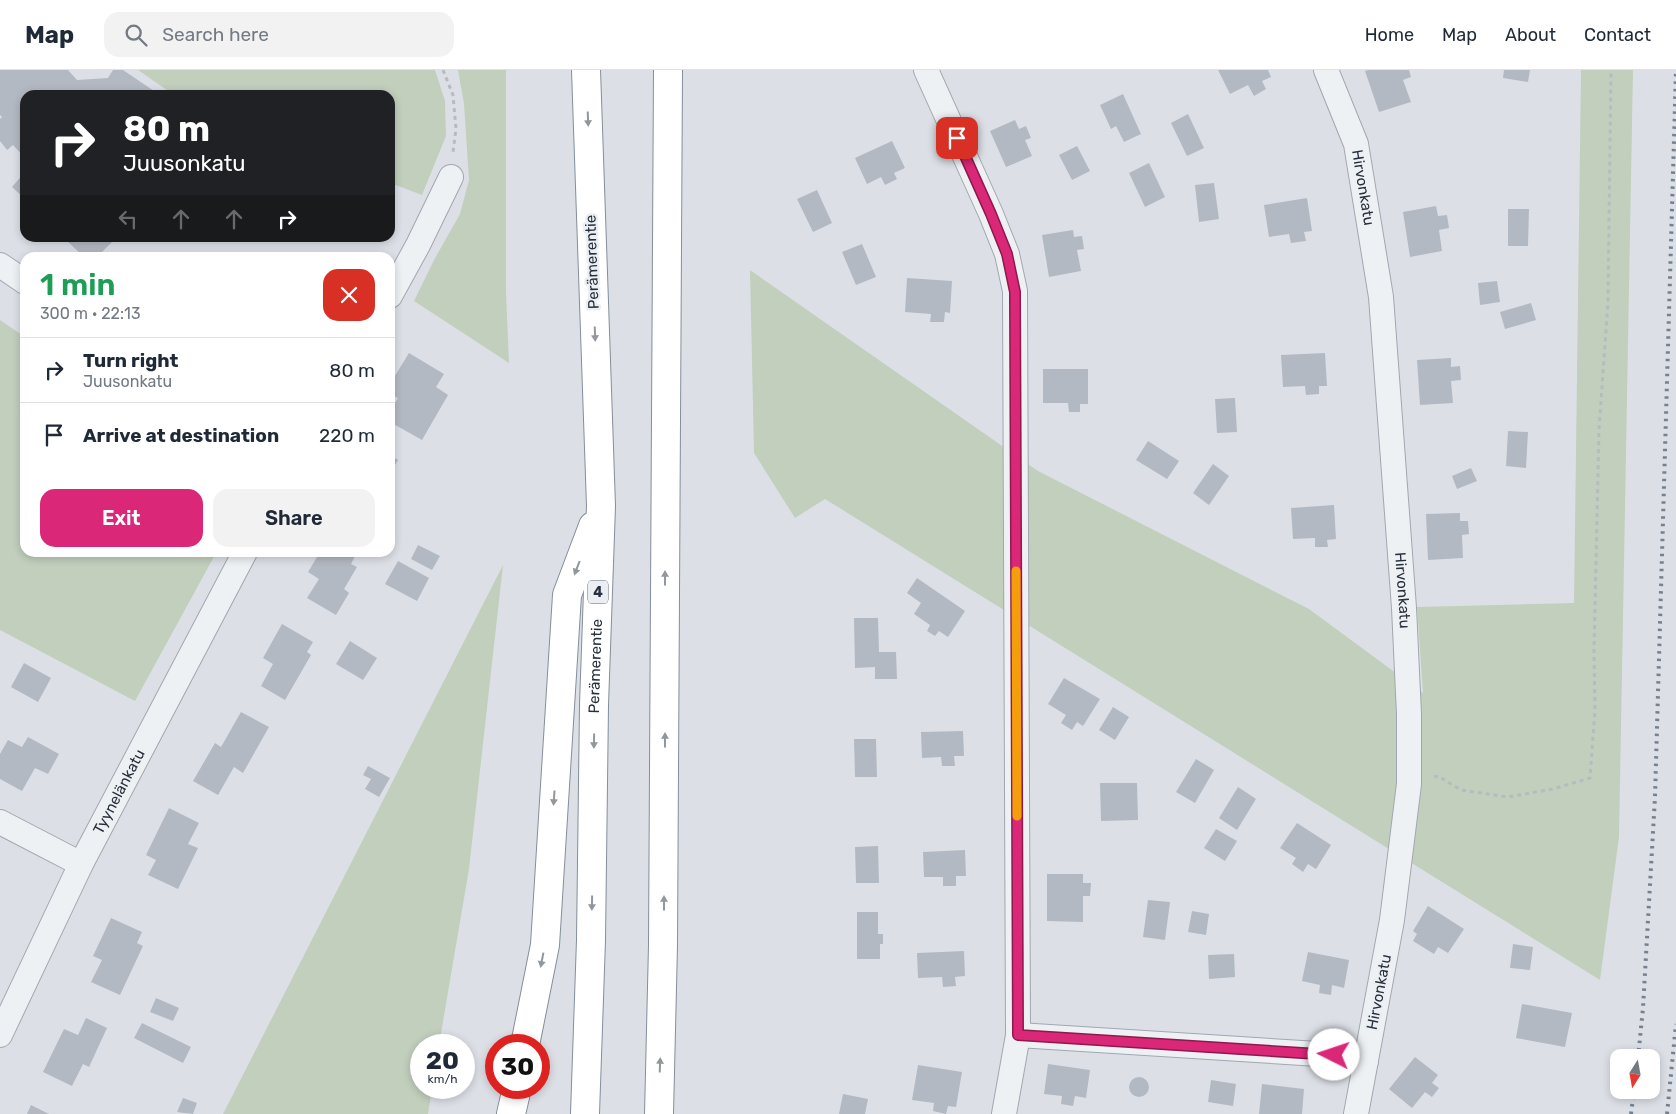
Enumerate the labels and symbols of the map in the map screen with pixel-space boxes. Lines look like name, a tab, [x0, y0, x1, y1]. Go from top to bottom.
one-way arrow	[584, 111, 592, 127]
pin	[936, 117, 978, 159]
street label: Hirvonkatu	[1348, 148, 1378, 227]
street label: Perämerentie	[581, 215, 603, 309]
one-way arrow	[591, 326, 599, 342]
street label: Hirvonkatu	[1391, 551, 1414, 629]
one-way arrow	[573, 561, 581, 576]
one-way arrow	[661, 570, 669, 586]
road number: 4	[588, 581, 608, 604]
street label: Perämerentie	[585, 619, 606, 713]
one-way arrow	[661, 732, 669, 748]
one-way arrow	[589, 733, 597, 749]
street label: Tyynelänkatu	[89, 746, 149, 837]
one-way arrow	[550, 790, 558, 806]
one-way arrow	[660, 895, 668, 911]
one-way arrow	[588, 896, 596, 912]
one-way arrow	[538, 952, 546, 967]
street label: Hirvonkatu	[1363, 953, 1395, 1031]
position arrow	[1307, 1028, 1359, 1080]
speed limit sign: 30	[485, 1034, 550, 1099]
north arrow	[1610, 1049, 1660, 1099]
one-way arrow	[656, 1057, 664, 1073]

